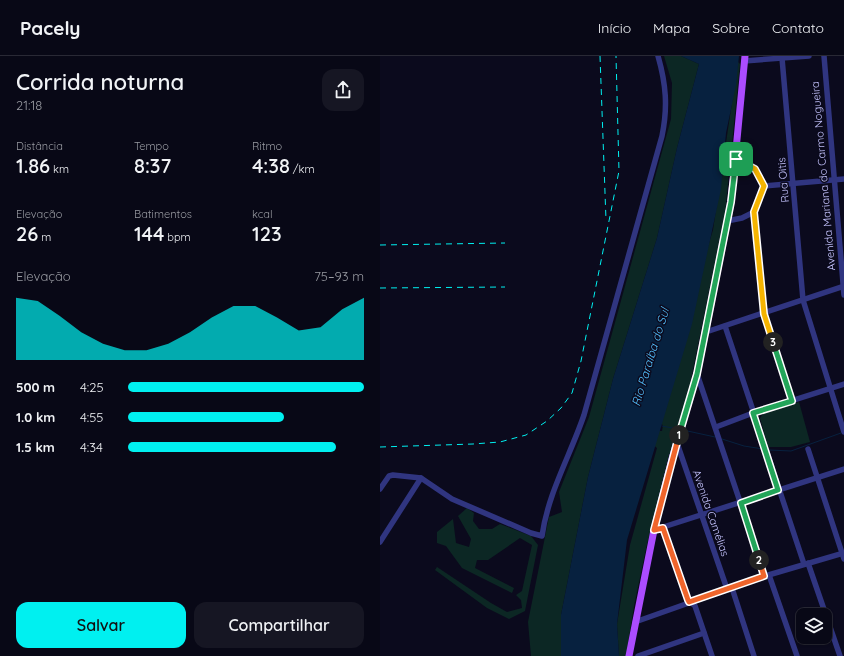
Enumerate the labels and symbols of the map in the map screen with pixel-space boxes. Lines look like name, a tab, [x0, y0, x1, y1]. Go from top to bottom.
street label: Avenida Mariana do Carmo Nogueira	[808, 81, 838, 271]
pin	[719, 142, 753, 176]
street label: Rua Oitis	[774, 157, 792, 203]
water label: Rio Paraíba do Sul	[628, 305, 672, 408]
pin: 3	[763, 332, 783, 352]
pin: 1	[669, 425, 689, 445]
street label: Avenida Camélias	[690, 468, 732, 558]
pin: 2	[749, 550, 769, 570]

